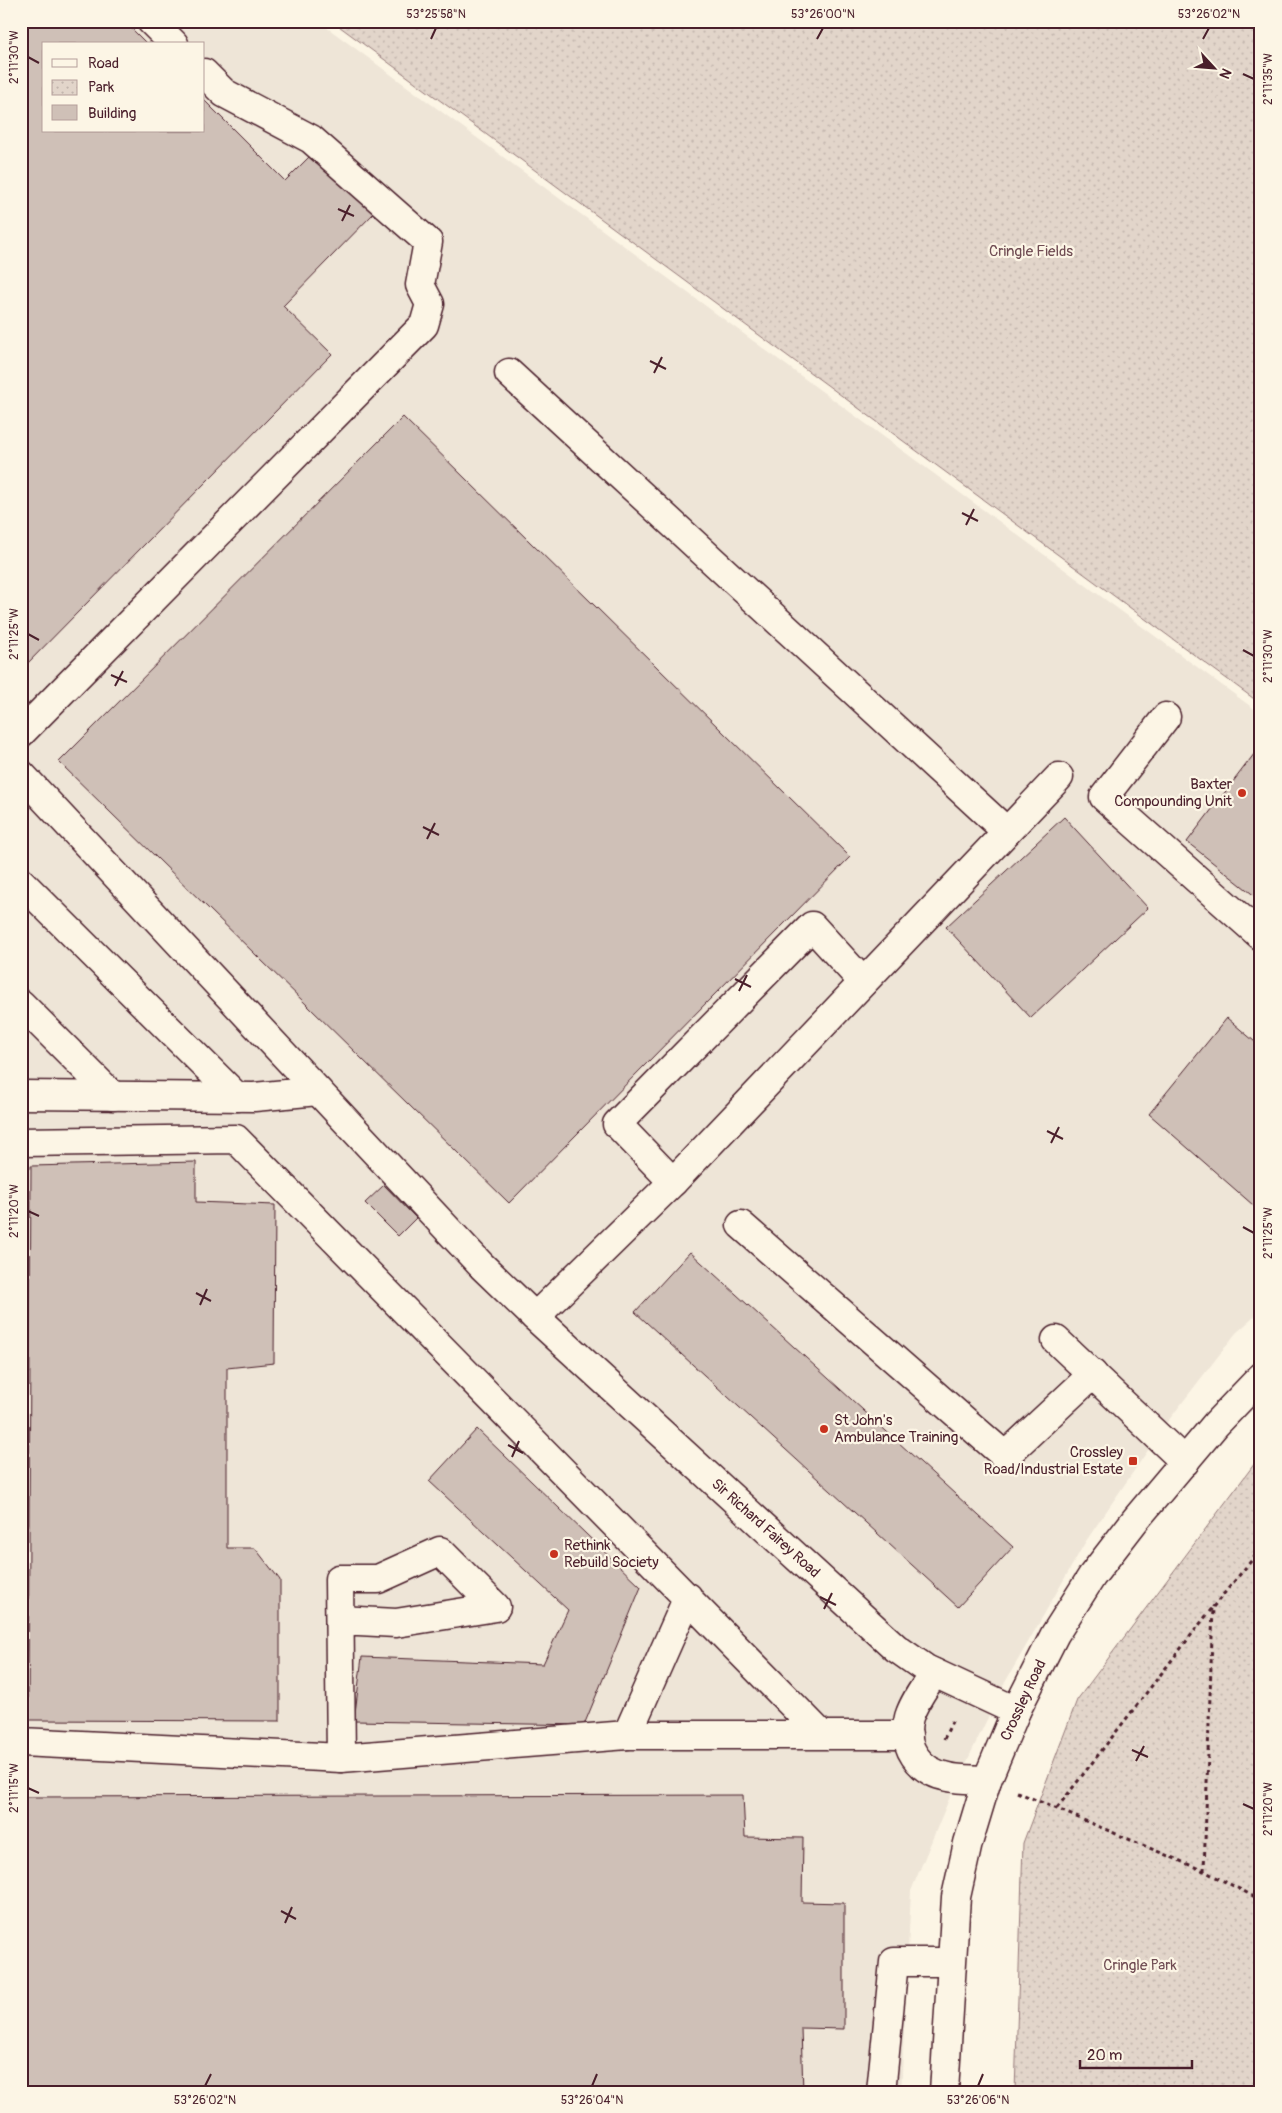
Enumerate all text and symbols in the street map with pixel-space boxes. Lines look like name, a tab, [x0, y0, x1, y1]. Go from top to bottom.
text: 53°25'58"N	[406, 7, 466, 22]
text: 53°26'00"N	[791, 7, 855, 22]
text: 53°26'02"N	[1178, 7, 1240, 22]
text: 2°11'30"W	[7, 30, 22, 84]
legend	[42, 42, 205, 132]
north arrow	[1190, 42, 1240, 92]
text: 2°11'35"W	[1261, 53, 1276, 105]
text: Road	[88, 54, 119, 73]
text: N	[1216, 65, 1235, 81]
text: Park	[88, 78, 115, 97]
text: Building	[88, 104, 136, 123]
park label: Cringle Fields	[989, 242, 1073, 261]
text: 2°11'25"W	[7, 608, 22, 660]
text: 2°11'30"W	[1261, 629, 1276, 683]
place label: Baxter Compounding Unit	[1114, 775, 1233, 811]
marker: Baxter Compounding Unit	[1236, 787, 1248, 799]
text: 2°11'20"W	[7, 1184, 22, 1238]
text: 2°11'25"W	[1261, 1207, 1276, 1259]
place label: St John's Ambulance Training	[834, 1411, 958, 1447]
marker: St John's Ambulance Training	[818, 1423, 830, 1435]
place label: Crossley Road/Industrial Estate	[984, 1443, 1124, 1479]
marker: Crossley Road/Industrial Estate	[1127, 1455, 1139, 1467]
street label: Sir Richard Fairey Road	[707, 1475, 824, 1582]
place label: Rethink Rebuild Society	[564, 1536, 659, 1572]
marker: Rethink Rebuild Society	[548, 1548, 560, 1560]
street label: Crossley Road	[996, 1657, 1051, 1744]
text: 2°11'15"W	[7, 1763, 22, 1813]
text: 2°11'20"W	[1261, 1782, 1276, 1836]
park label: Cringle Park	[1103, 1956, 1178, 1975]
scale bar	[1080, 2038, 1192, 2070]
text: 20 m	[1087, 2046, 1122, 2065]
text: 53°26'02"N	[174, 2093, 236, 2108]
text: 53°26'04"N	[561, 2093, 623, 2108]
text: 53°26'06"N	[947, 2093, 1009, 2108]

